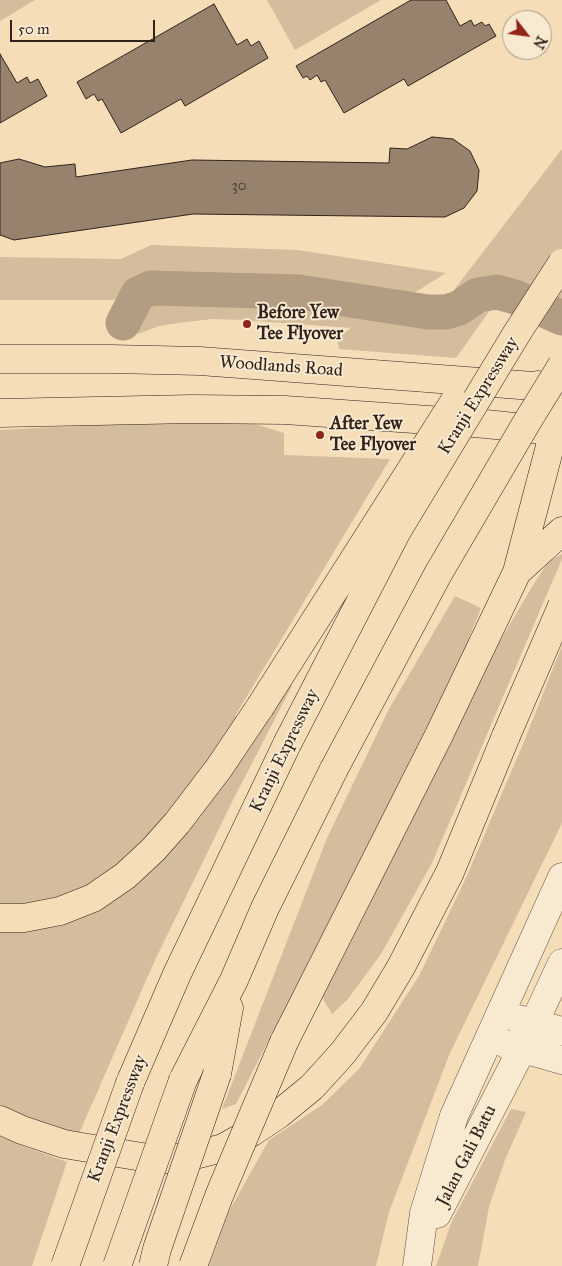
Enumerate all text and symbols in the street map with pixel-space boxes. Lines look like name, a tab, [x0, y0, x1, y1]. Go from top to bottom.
scale bar	[12, 10, 158, 42]
north arrow	[502, 10, 552, 60]
text: 50 m	[18, 20, 50, 38]
text: N	[529, 33, 550, 52]
house number: 30	[232, 177, 246, 195]
place label: Before Yew Tee Flyover	[257, 303, 343, 346]
marker: Before Yew Tee Flyover	[241, 318, 253, 330]
street label: Kranji Expressway	[434, 333, 524, 459]
street label: Woodlands Road	[218, 352, 344, 382]
place label: After Yew Tee Flyover	[330, 414, 416, 456]
marker: After Yew Tee Flyover	[314, 429, 326, 441]
street label: Kranji Expressway	[246, 686, 324, 816]
street label: Kranji Expressway	[84, 1052, 152, 1186]
street label: Jalan Gali Batu	[432, 1102, 502, 1210]

